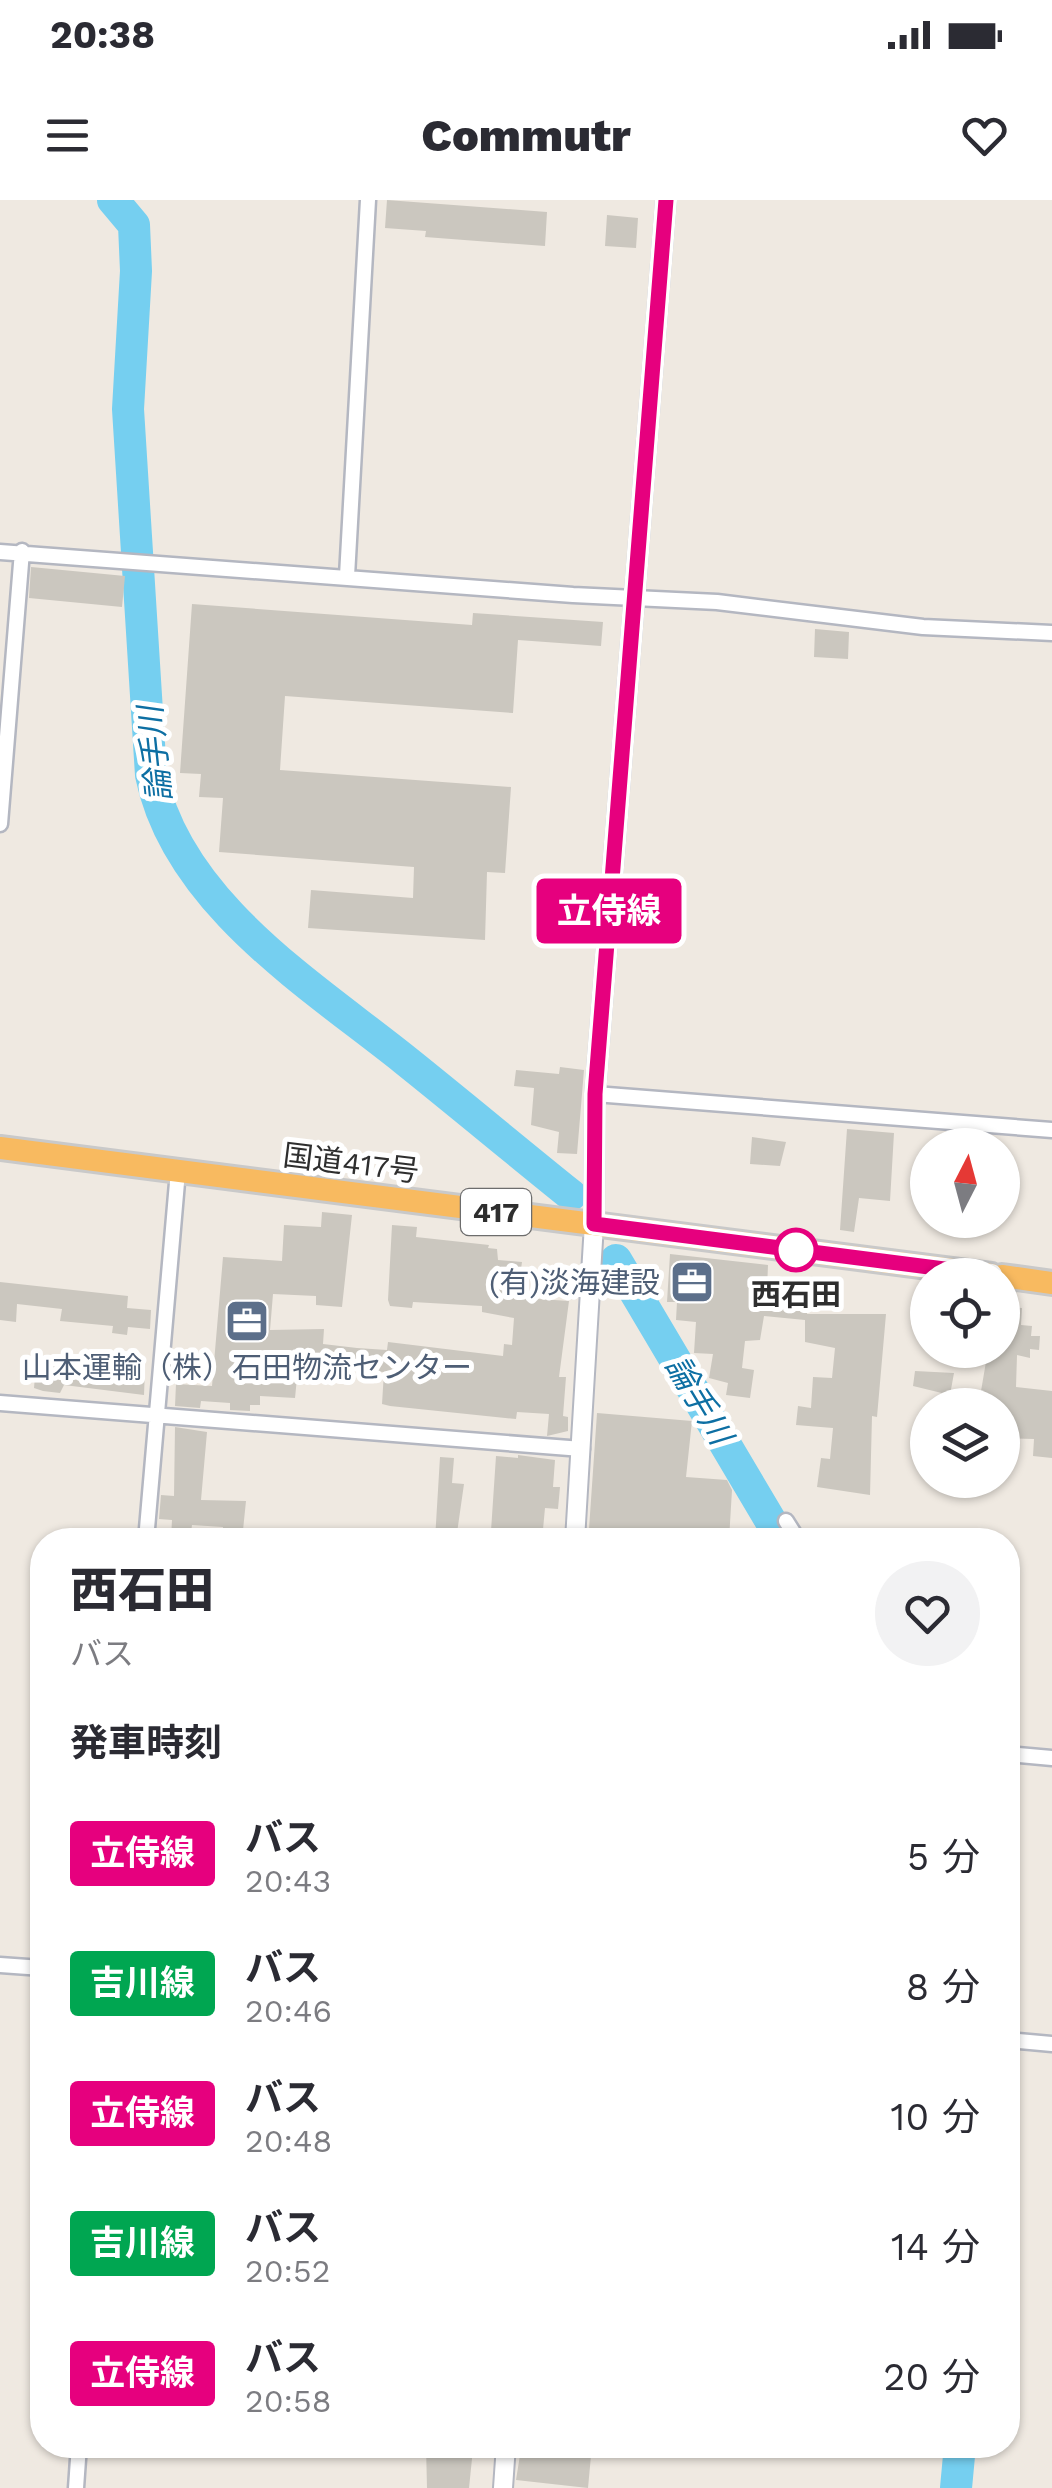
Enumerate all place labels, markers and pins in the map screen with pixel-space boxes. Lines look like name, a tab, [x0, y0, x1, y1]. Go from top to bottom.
marker: 西石田	[775, 1229, 817, 1271]
office icon: (有)淡海建設	[669, 1259, 715, 1305]
place label: (有)淡海建設	[489, 1265, 660, 1300]
place label: 西石田	[751, 1277, 841, 1312]
office icon: 山本運輸（株）石田物流センター	[224, 1298, 270, 1344]
place label: 山本運輸（株）石田物流センター	[22, 1350, 472, 1385]

